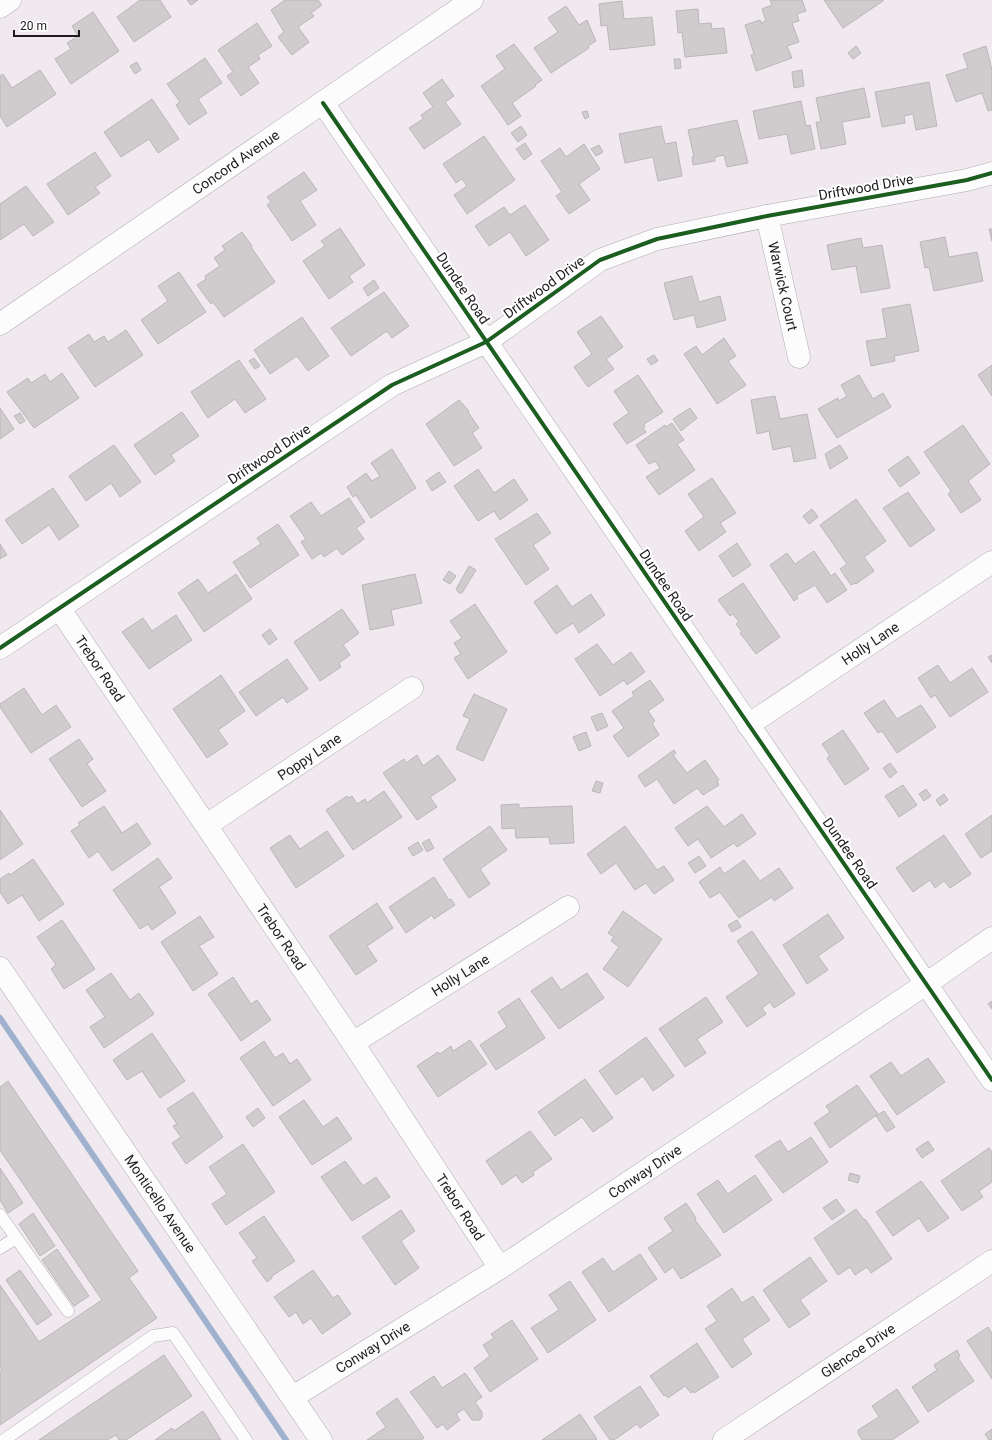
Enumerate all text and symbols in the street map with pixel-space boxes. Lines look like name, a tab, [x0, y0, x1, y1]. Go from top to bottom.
scale bar	[14, 12, 79, 38]
text: 20 m	[20, 19, 47, 33]
street label: Concord Avenue	[189, 127, 282, 198]
street label: Driftwood Drive	[817, 171, 915, 203]
street label: Warwick Court	[765, 240, 801, 333]
street label: Dundee Road	[433, 249, 493, 327]
street label: Driftwood Drive	[500, 252, 588, 322]
street label: Driftwood Drive	[225, 421, 313, 487]
street label: Dundee Road	[636, 546, 696, 624]
street label: Holly Lane	[839, 619, 902, 668]
street label: Trebor Road	[72, 632, 128, 705]
street label: Poppy Lane	[275, 730, 344, 784]
street label: Dundee Road	[820, 814, 880, 892]
street label: Trebor Road	[253, 901, 309, 973]
street label: Holly Lane	[428, 951, 492, 999]
street label: Conway Drive	[605, 1141, 684, 1202]
street label: Monticello Avenue	[121, 1152, 199, 1256]
street label: Trebor Road	[433, 1171, 488, 1243]
street label: Conway Drive	[333, 1318, 413, 1376]
street label: Glencoe Drive	[818, 1320, 898, 1381]

